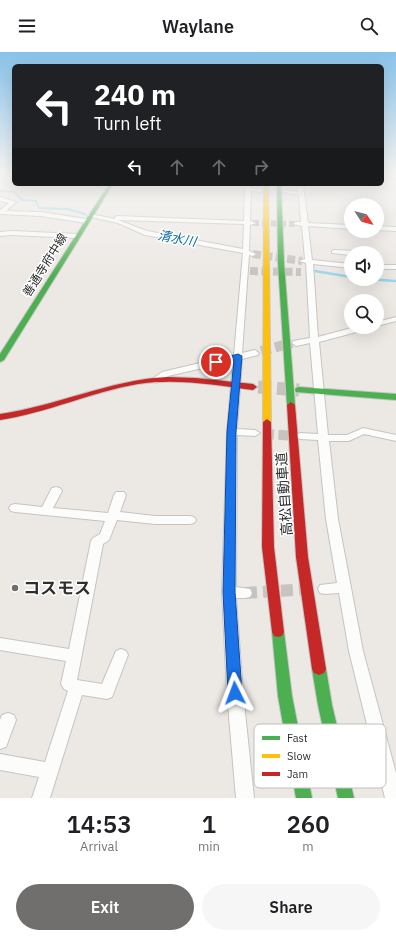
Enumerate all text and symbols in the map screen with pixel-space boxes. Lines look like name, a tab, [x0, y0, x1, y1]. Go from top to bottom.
icon: menu	[16, 15, 38, 37]
text: Waylane	[162, 15, 234, 38]
icon: search	[358, 15, 380, 37]
text: 240 m	[94, 76, 176, 113]
icon: left	[28, 80, 80, 132]
text: Turn left	[94, 112, 162, 135]
icon: left	[124, 156, 146, 178]
icon: ahead	[166, 156, 188, 178]
icon: ahead	[208, 156, 230, 178]
icon: right	[250, 156, 272, 178]
north arrow	[344, 198, 384, 238]
map controls	[344, 198, 384, 334]
water label: 清水川	[156, 227, 200, 251]
street label: 善通寺府中線	[19, 230, 70, 299]
button: sound	[344, 246, 384, 286]
button: search	[344, 294, 384, 334]
pin	[199, 345, 233, 379]
icon: arrive	[205, 351, 227, 373]
street label: 高松自動車道	[272, 451, 296, 537]
place label: コスモス	[23, 577, 91, 599]
marker: コスモス	[10, 583, 20, 593]
position arrow	[214, 672, 256, 714]
legend	[254, 724, 386, 788]
text: Fast	[287, 731, 308, 745]
text: Slow	[287, 749, 311, 763]
text: Jam	[287, 767, 308, 781]
text: 14:53	[66, 808, 132, 840]
text: 1	[202, 808, 216, 840]
text: 260	[286, 808, 330, 840]
text: Arrival	[80, 838, 118, 855]
text: min	[198, 838, 220, 855]
text: m	[302, 838, 314, 855]
button: Exit	[16, 884, 194, 930]
button: Share	[202, 884, 380, 930]

